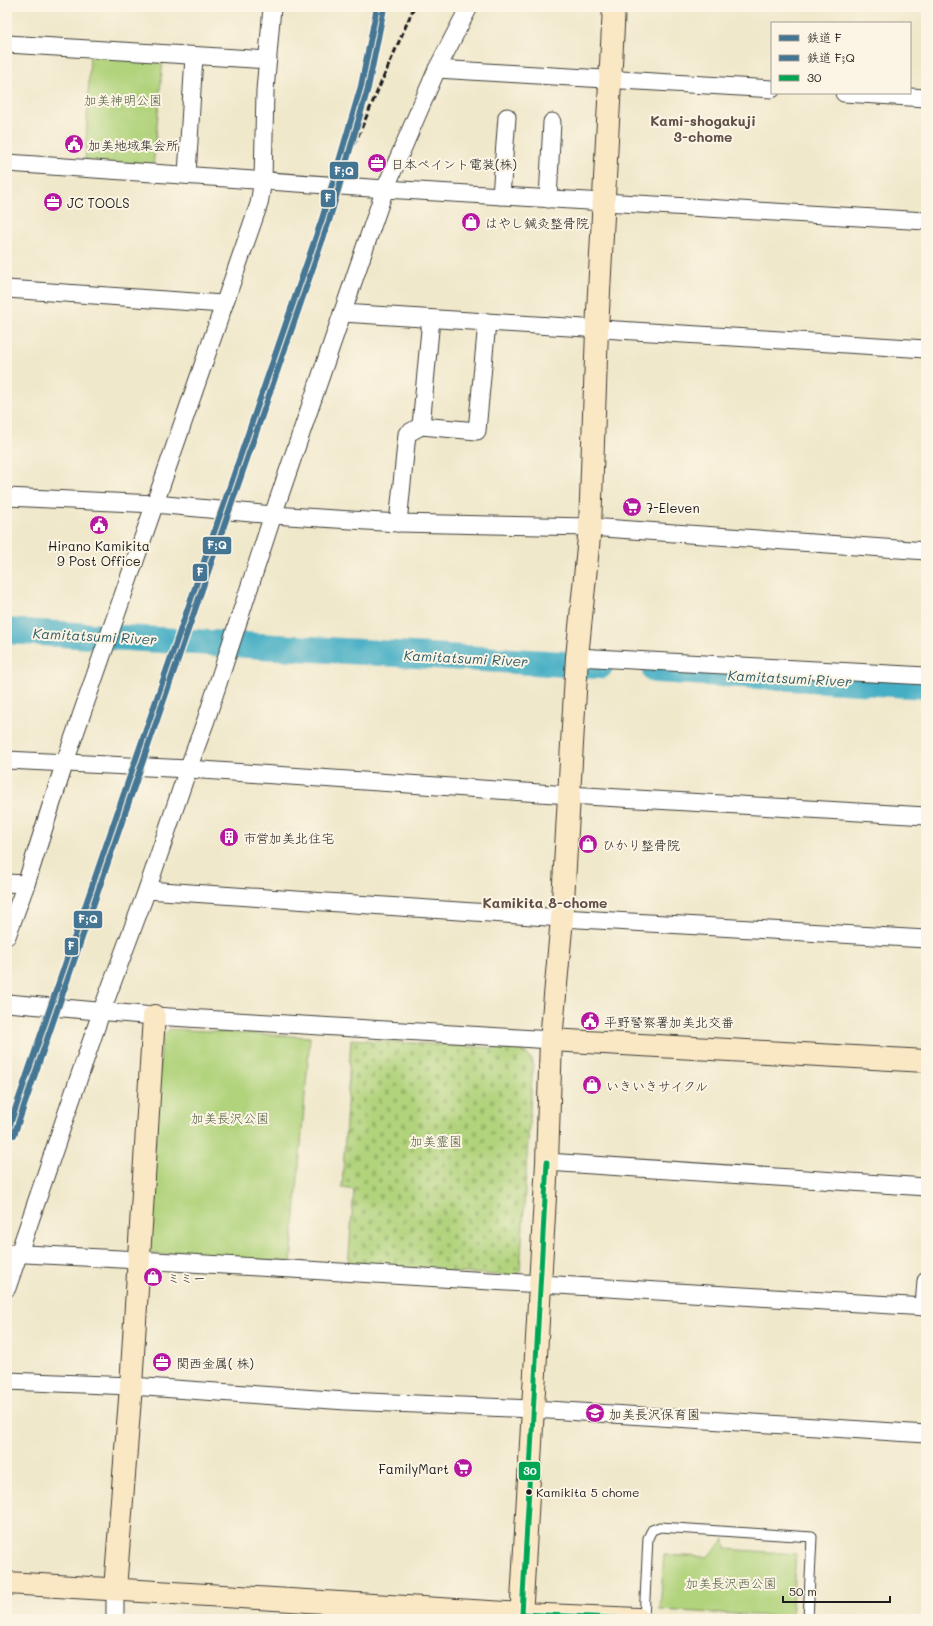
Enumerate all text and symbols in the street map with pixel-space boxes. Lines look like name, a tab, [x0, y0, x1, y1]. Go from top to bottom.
legend	[771, 22, 911, 94]
text: 鉄道 F	[807, 29, 842, 45]
text: 鉄道 F;Q	[807, 49, 855, 65]
text: 30	[807, 69, 822, 85]
park label: 加美神明公園	[84, 91, 162, 108]
district label: Kami-shogakuji 3-chome	[650, 111, 756, 146]
public building icon: 加美地域集会所	[63, 133, 85, 155]
place label: 加美地域集会所	[88, 136, 179, 153]
office icon: 日本ペイント電装(株)	[366, 152, 388, 174]
place label: 日本ペイント電装(株)	[391, 155, 517, 172]
line badge: F;Q	[329, 161, 359, 180]
text: F;Q	[334, 163, 354, 178]
line badge: F	[320, 189, 336, 208]
text: F	[324, 190, 332, 205]
office icon: JC TOOLS	[42, 191, 64, 213]
place label: JC TOOLS	[67, 194, 130, 211]
shop icon: はやし鍼灸整骨院	[460, 211, 482, 233]
place label: はやし鍼灸整骨院	[485, 214, 589, 231]
supermarket icon: 7-Eleven	[621, 496, 643, 518]
place label: 7-Eleven	[646, 499, 700, 516]
public building icon: Hirano Kamikita 9 Post Office	[88, 514, 110, 536]
line badge: F;Q	[202, 536, 232, 555]
place label: Hirano Kamikita 9 Post Office	[48, 537, 150, 569]
text: F;Q	[207, 537, 227, 552]
line badge: F	[192, 563, 208, 582]
text: F	[196, 564, 204, 579]
water label: Kamitatsumi River	[32, 623, 158, 649]
water label: Kamitatsumi River	[403, 645, 529, 671]
water label: Kamitatsumi River	[727, 665, 853, 691]
building icon: 市営加美北住宅	[218, 826, 240, 848]
place label: 市営加美北住宅	[243, 829, 334, 846]
shop icon: ひかり整骨院	[577, 833, 599, 855]
place label: ひかり整骨院	[602, 836, 680, 853]
district label: Kamikita 8-chome	[483, 893, 607, 912]
line badge: F;Q	[73, 910, 103, 929]
text: F;Q	[78, 911, 98, 926]
line badge: F	[64, 937, 79, 956]
text: F	[67, 938, 75, 953]
public building icon: 平野警察署加美北交番	[579, 1010, 601, 1032]
place label: 平野警察署加美北交番	[604, 1013, 734, 1030]
shop icon: いきいきサイクル	[581, 1074, 603, 1096]
place label: いきいきサイクル	[606, 1077, 708, 1094]
park label: 加美長沢公園	[191, 1109, 269, 1126]
park label: 加美霊園	[410, 1132, 462, 1149]
shop icon: ミミー	[142, 1266, 164, 1288]
place label: ミミー	[167, 1269, 206, 1286]
office icon: 関西金属( 株)	[151, 1351, 173, 1373]
place label: 関西金属( 株)	[176, 1354, 254, 1371]
school or university icon: 加美長沢保育園	[584, 1402, 606, 1424]
place label: 加美長沢保育園	[609, 1405, 700, 1422]
supermarket icon: FamilyMart	[452, 1457, 474, 1479]
place label: FamilyMart	[379, 1460, 449, 1477]
line badge: 30	[518, 1461, 541, 1481]
text: 30	[523, 1463, 537, 1478]
place label: Kamikita 5 chome	[536, 1484, 639, 1500]
marker: Kamikita 5 chome	[524, 1487, 534, 1497]
park label: 加美長沢西公園	[685, 1574, 777, 1591]
scale bar	[783, 1578, 890, 1604]
text: 50 m	[789, 1583, 817, 1599]

